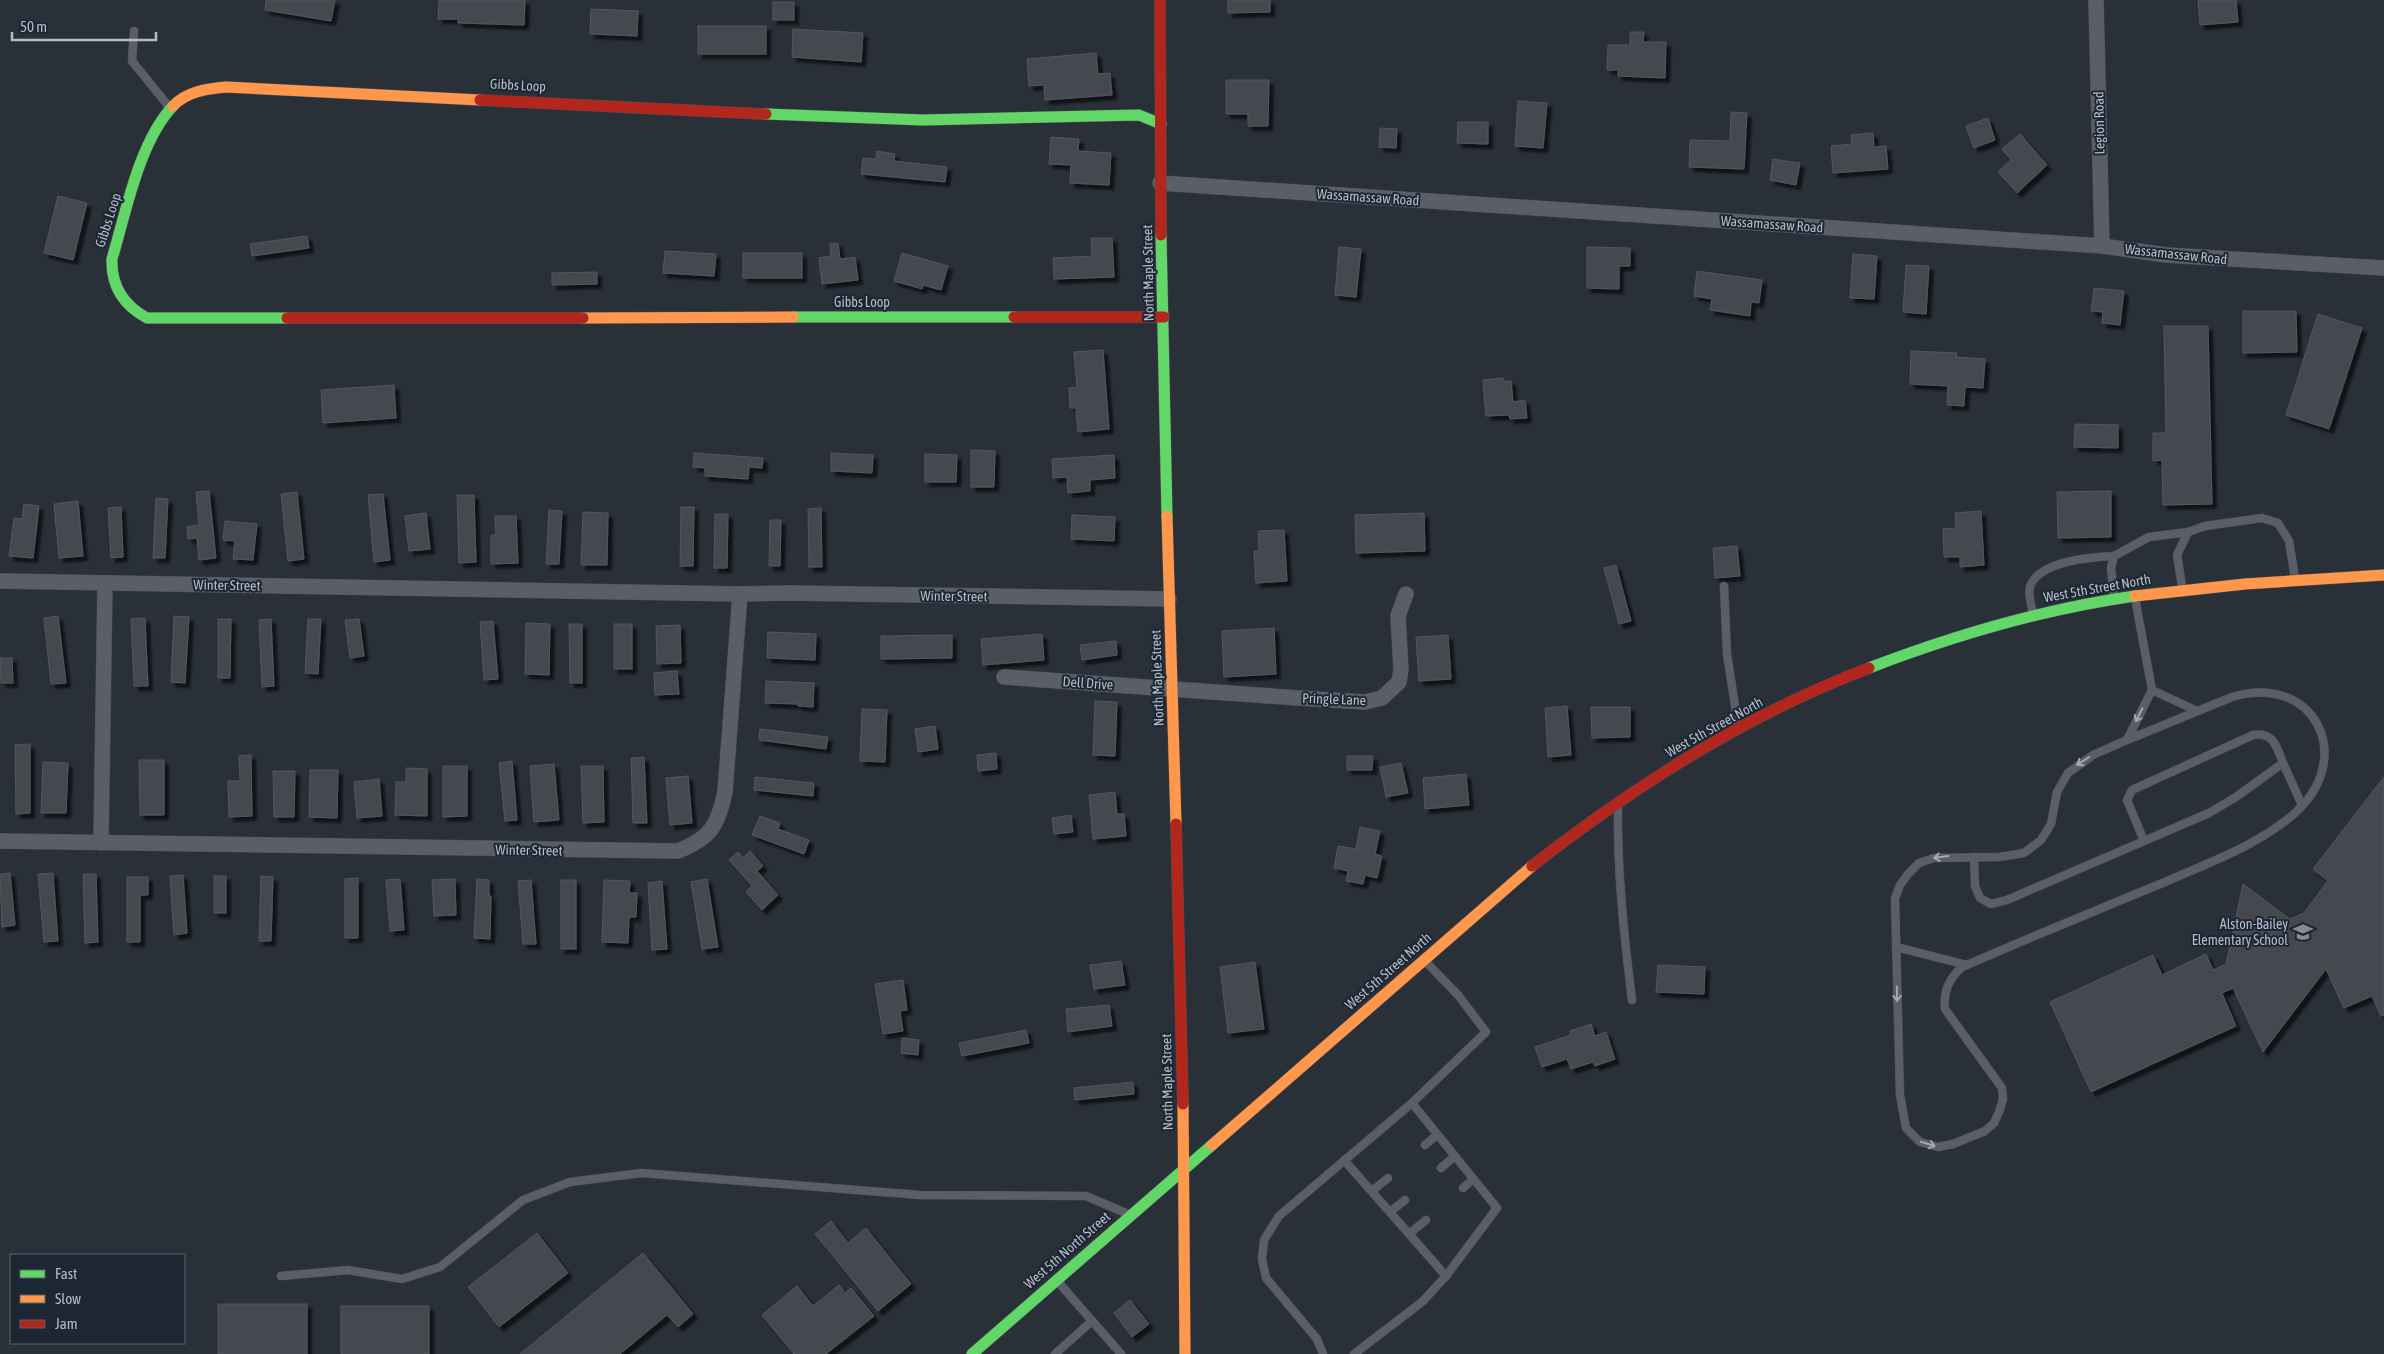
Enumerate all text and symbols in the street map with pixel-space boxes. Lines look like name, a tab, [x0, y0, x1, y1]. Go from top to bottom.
scale bar	[12, 10, 156, 42]
text: 50 m	[20, 18, 47, 35]
street label: Gibbs Loop	[490, 76, 547, 94]
street label: Legion Road	[2090, 91, 2108, 155]
street label: Wassamassaw Road	[1316, 185, 1420, 209]
street label: Gibbs Loop	[92, 191, 124, 249]
street label: Wassamassaw Road	[1720, 212, 1824, 236]
street label: North Maple Street	[1139, 225, 1157, 321]
street label: Wassamassaw Road	[2124, 241, 2228, 267]
street label: Gibbs Loop	[834, 294, 890, 310]
street label: West 5th Street North	[2042, 571, 2152, 605]
street label: Winter Street	[193, 576, 261, 594]
street label: Winter Street	[920, 587, 988, 605]
street label: North Maple Street	[1147, 629, 1167, 727]
street label: Dell Drive	[1062, 673, 1114, 693]
street label: Pringle Lane	[1302, 690, 1366, 708]
street label: West 5th Street North	[1663, 694, 1765, 760]
one-way arrow	[2134, 707, 2144, 722]
one-way arrow	[2076, 756, 2090, 766]
street label: Winter Street	[495, 841, 563, 859]
one-way arrow	[1934, 852, 1950, 862]
place label: Alston-Bailey Elementary School	[2192, 916, 2288, 948]
school or university icon: Alston-Bailey Elementary School	[2292, 921, 2314, 943]
street label: West 5th Street North	[1342, 929, 1434, 1013]
one-way arrow	[1892, 986, 1902, 1002]
street label: North Maple Street	[1158, 1034, 1176, 1130]
one-way arrow	[1919, 1140, 1935, 1150]
street label: West 5th North Street	[1021, 1208, 1113, 1292]
legend	[10, 1254, 185, 1344]
text: Fast	[55, 1265, 77, 1282]
text: Slow	[55, 1290, 81, 1307]
text: Jam	[55, 1315, 78, 1332]

